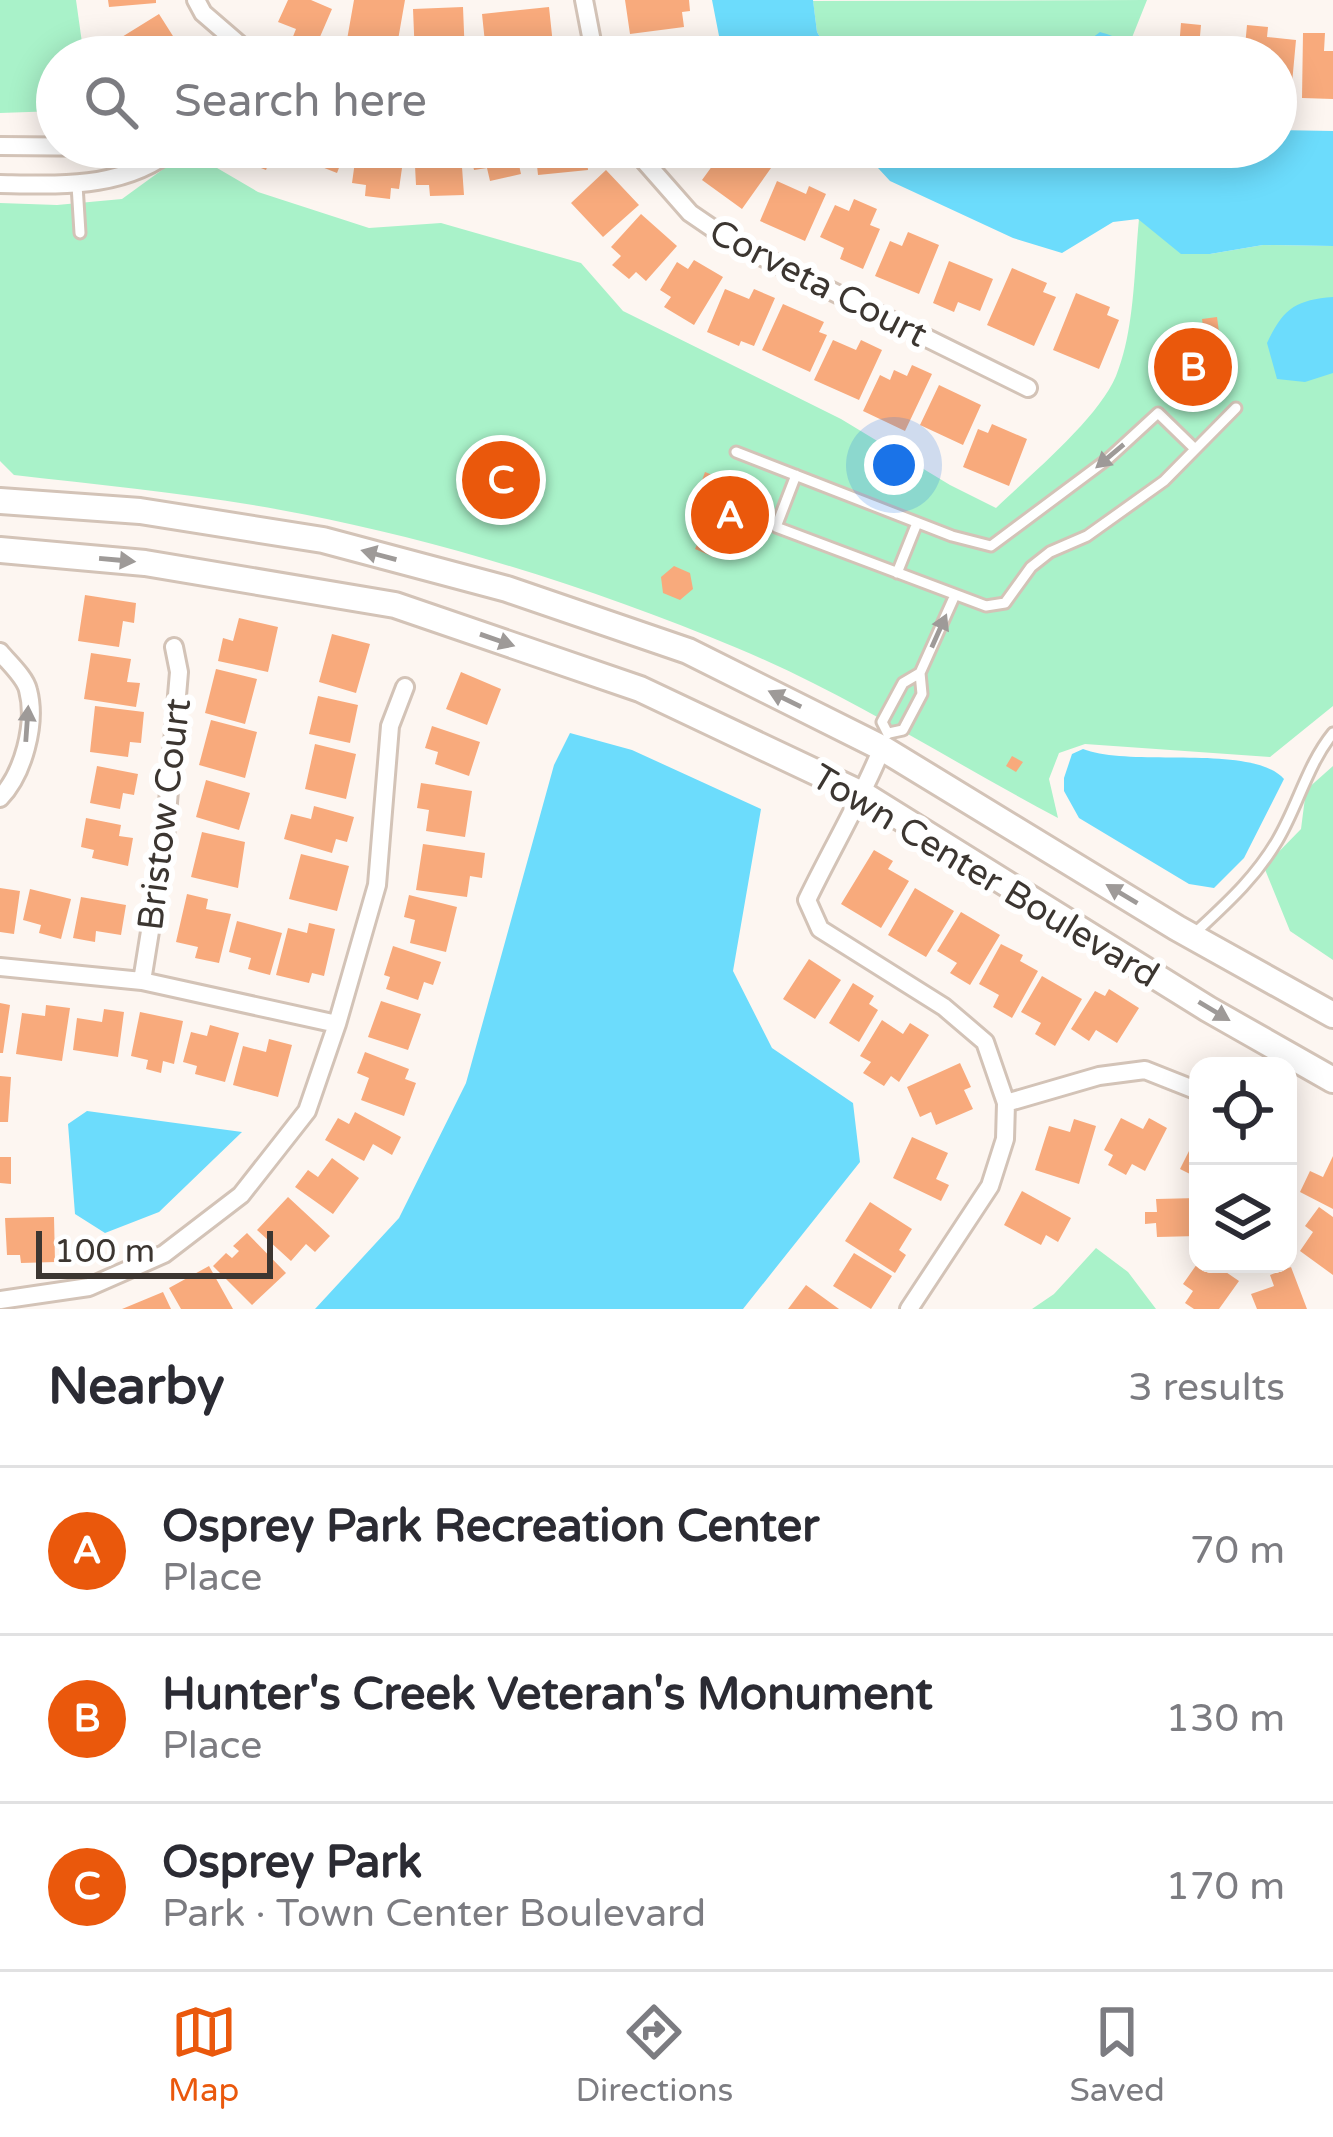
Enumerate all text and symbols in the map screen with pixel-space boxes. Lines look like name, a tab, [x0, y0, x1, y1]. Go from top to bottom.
search box	[36, 36, 1297, 168]
icon: search	[78, 69, 144, 135]
text: Search here	[174, 75, 427, 129]
street label: Corveta Court	[702, 210, 934, 357]
pin: B	[1154, 322, 1232, 412]
pin: C	[462, 435, 540, 525]
your location	[864, 435, 924, 495]
one-way arrow	[1095, 443, 1125, 469]
pin: A	[691, 470, 769, 560]
one-way arrow	[360, 545, 397, 564]
one-way arrow	[98, 551, 136, 570]
one-way arrow	[930, 613, 950, 648]
one-way arrow	[479, 632, 515, 650]
one-way arrow	[767, 689, 802, 709]
street label: Bristow Court	[129, 696, 200, 933]
one-way arrow	[17, 705, 36, 742]
street label: Town Center Boulevard	[804, 756, 1167, 997]
one-way arrow	[1105, 884, 1139, 905]
one-way arrow	[1197, 1000, 1230, 1021]
map controls	[1189, 1057, 1297, 1273]
button: locate	[1189, 1057, 1297, 1165]
button: layers	[1189, 1165, 1297, 1273]
scale bar	[36, 1225, 273, 1278]
text: 100 m	[54, 1232, 155, 1271]
text: Nearby	[48, 1356, 225, 1418]
text: 3 results	[1128, 1364, 1285, 1411]
text: Osprey Park Recreation Center	[162, 1500, 819, 1554]
text: A	[72, 1527, 102, 1574]
text: 70 m	[1190, 1527, 1285, 1574]
text: Place	[162, 1554, 262, 1601]
text: Hunter's Creek Veteran's Monument	[162, 1668, 933, 1722]
text: B	[73, 1695, 101, 1742]
text: 130 m	[1166, 1695, 1285, 1742]
text: Place	[162, 1722, 262, 1769]
text: Osprey Park	[162, 1836, 422, 1890]
text: C	[73, 1863, 101, 1910]
text: 170 m	[1166, 1863, 1285, 1910]
text: Park · Town Center Boulevard	[162, 1890, 706, 1937]
tab: Map	[168, 1999, 239, 2110]
tab: Directions	[575, 1999, 733, 2110]
tab: Saved	[1070, 1999, 1165, 2110]

